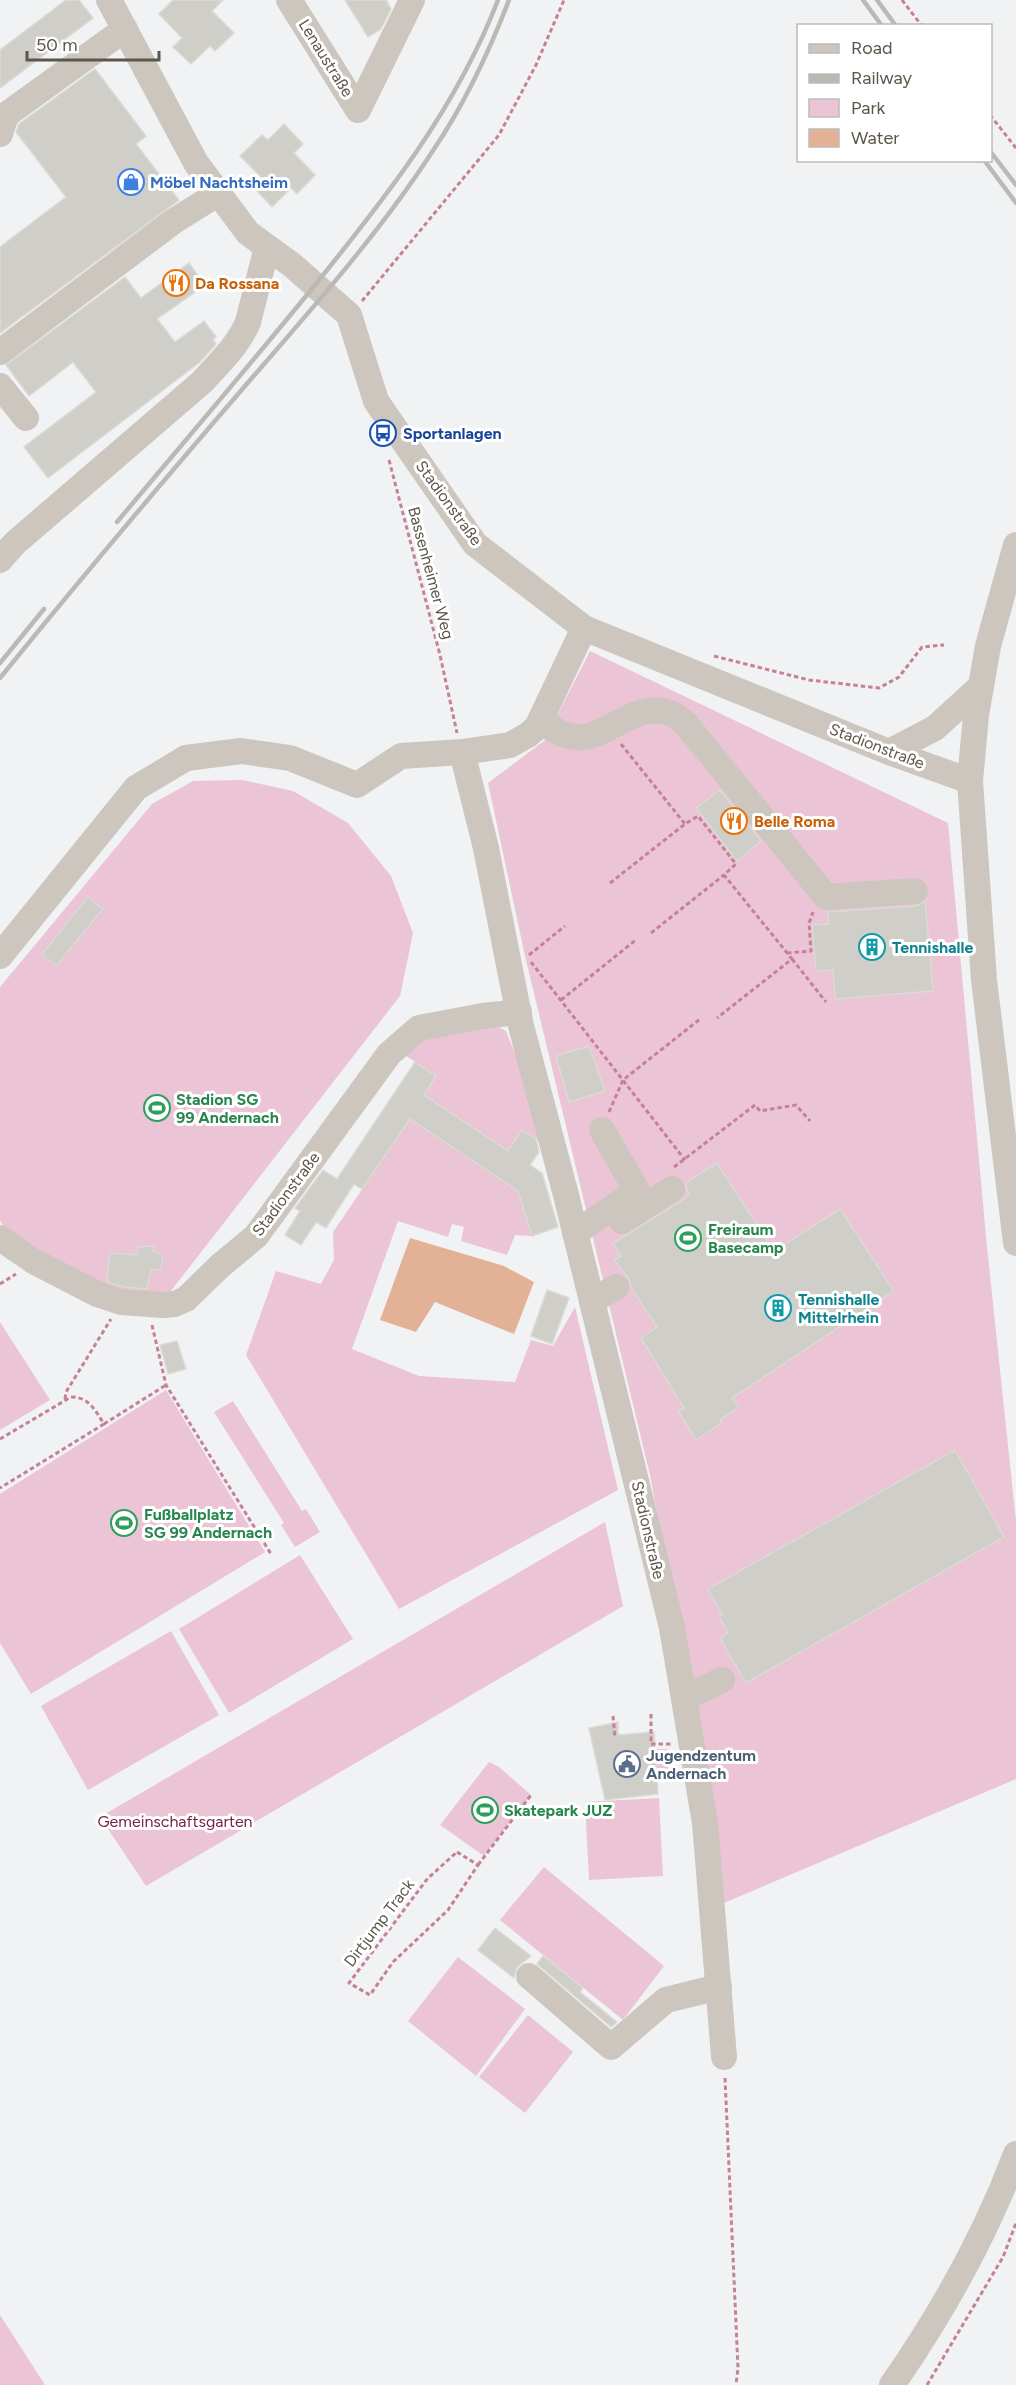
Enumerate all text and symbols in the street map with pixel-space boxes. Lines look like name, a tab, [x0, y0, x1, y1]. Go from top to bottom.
street label: Lenaustraße	[295, 16, 357, 101]
scale bar	[27, 24, 159, 62]
legend	[797, 24, 992, 162]
text: 50 m	[36, 34, 78, 56]
text: Road	[851, 37, 892, 59]
text: Railway	[851, 67, 913, 89]
text: Park	[851, 97, 886, 119]
text: Water	[851, 127, 899, 149]
shop icon: Möbel Nachtsheim	[116, 167, 146, 197]
place label: Möbel Nachtsheim	[150, 173, 288, 192]
restaurant icon: Da Rossana	[161, 268, 191, 298]
place label: Da Rossana	[195, 274, 279, 293]
bus stop icon: Sportanlagen	[368, 418, 398, 448]
place label: Sportanlagen	[403, 424, 502, 443]
street label: Stadionstraße	[412, 457, 486, 549]
street label: Bassenheimer Weg	[404, 505, 458, 641]
street label: Stadionstraße	[827, 719, 927, 773]
restaurant icon: Belle Roma	[719, 806, 749, 836]
place label: Belle Roma	[754, 812, 835, 831]
building icon: Tennishalle	[857, 932, 887, 962]
place label: Tennishalle	[892, 938, 973, 957]
place label: Stadion SG 99 Andernach	[176, 1090, 279, 1127]
sports icon: Stadion SG 99 Andernach	[142, 1093, 172, 1123]
street label: Stadionstraße	[248, 1148, 324, 1240]
place label: Freiraum Basecamp	[708, 1220, 784, 1257]
sports icon: Freiraum Basecamp	[673, 1223, 703, 1253]
place label: Tennishalle Mittelrhein	[798, 1290, 879, 1327]
building icon: Tennishalle Mittelrhein	[763, 1293, 793, 1323]
street label: Stadionstraße	[627, 1479, 669, 1581]
place label: Fußballplatz SG 99 Andernach	[144, 1505, 272, 1542]
sports icon: Fußballplatz SG 99 Andernach	[109, 1508, 139, 1538]
place label: Jugendzentum Andernach	[646, 1746, 756, 1783]
public building icon: Jugendzentum Andernach	[612, 1749, 642, 1779]
sports icon: Skatepark JUZ	[470, 1795, 500, 1825]
place label: Skatepark JUZ	[504, 1801, 612, 1820]
park label: Gemeinschaftsgarten	[97, 1812, 253, 1831]
street label: Dirtjump Track	[340, 1875, 418, 1970]

